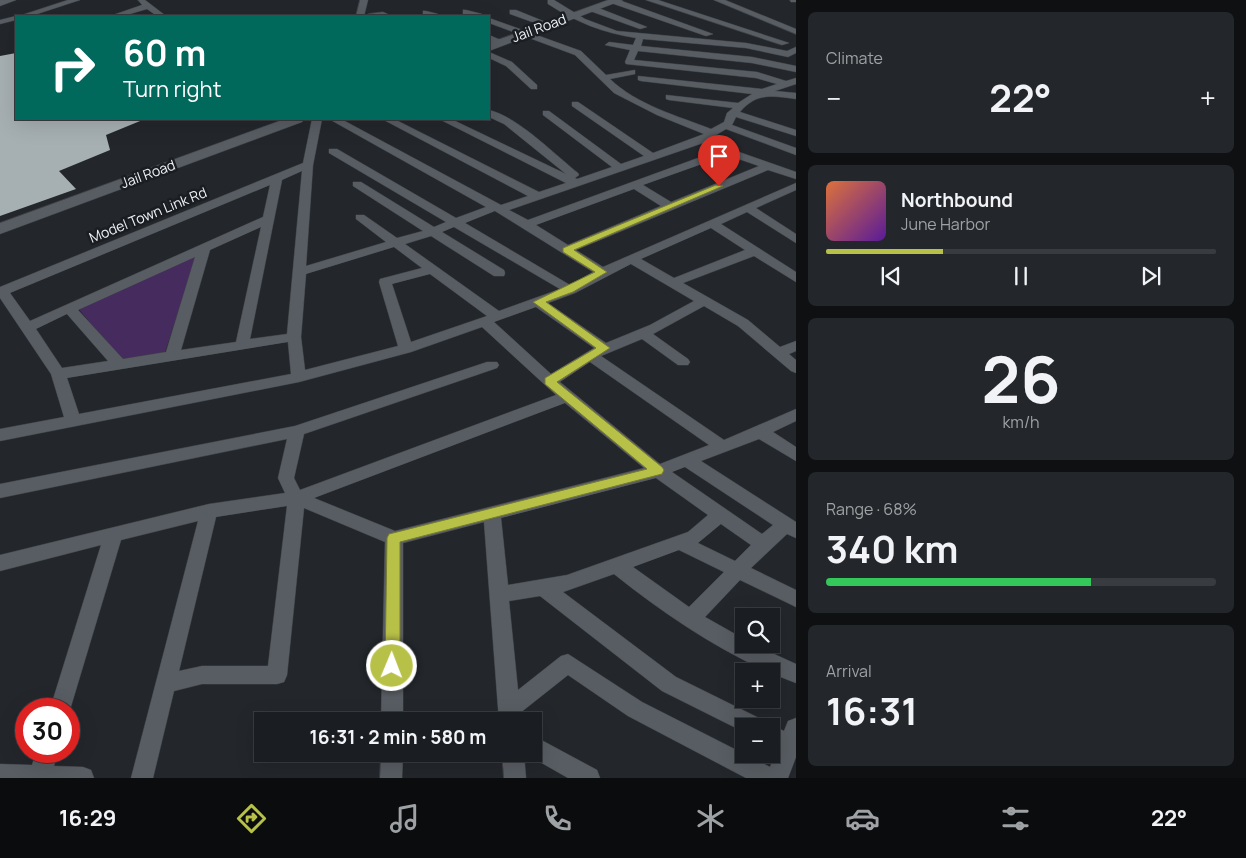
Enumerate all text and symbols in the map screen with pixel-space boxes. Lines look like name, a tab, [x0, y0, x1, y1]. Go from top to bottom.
street label: Jail Road	[509, 9, 569, 46]
text: 60 m	[123, 29, 206, 77]
icon: right	[40, 35, 105, 100]
text: Climate	[826, 47, 883, 69]
text: 22°	[989, 71, 1052, 123]
text: Turn right	[123, 74, 221, 104]
text: −	[826, 79, 841, 117]
text: +	[1200, 79, 1216, 117]
pin	[698, 135, 740, 186]
icon: arrive	[705, 142, 733, 170]
street label: Jail Road	[118, 155, 178, 192]
street label: Model Town Link Rd	[86, 182, 209, 247]
text: Northbound	[901, 187, 1013, 213]
text: June Harbor	[901, 213, 990, 235]
icon: previous	[877, 262, 905, 290]
icon: pause	[1007, 262, 1035, 290]
icon: next	[1137, 262, 1165, 290]
text: 26	[981, 334, 1061, 423]
text: km/h	[1002, 411, 1040, 433]
text: Range · 68%	[826, 498, 917, 520]
text: 340 km	[826, 522, 958, 574]
map controls	[735, 608, 780, 763]
button: search	[735, 608, 780, 653]
position arrow	[365, 639, 417, 691]
text: Arrival	[826, 660, 872, 682]
button: +	[735, 663, 780, 708]
text: 16:31	[826, 684, 918, 736]
speed limit sign: 30	[15, 698, 80, 763]
button: −	[735, 718, 780, 763]
text: 16:31 · 2 min · 580 m	[310, 724, 486, 750]
icon: directions	[234, 801, 269, 836]
icon: music	[387, 801, 422, 836]
icon: phone	[540, 801, 575, 836]
icon: climate	[693, 801, 728, 836]
icon: car	[845, 801, 880, 836]
icon: filters	[998, 801, 1033, 836]
text: 16:29	[59, 803, 117, 833]
text: 22°	[1151, 803, 1187, 833]

